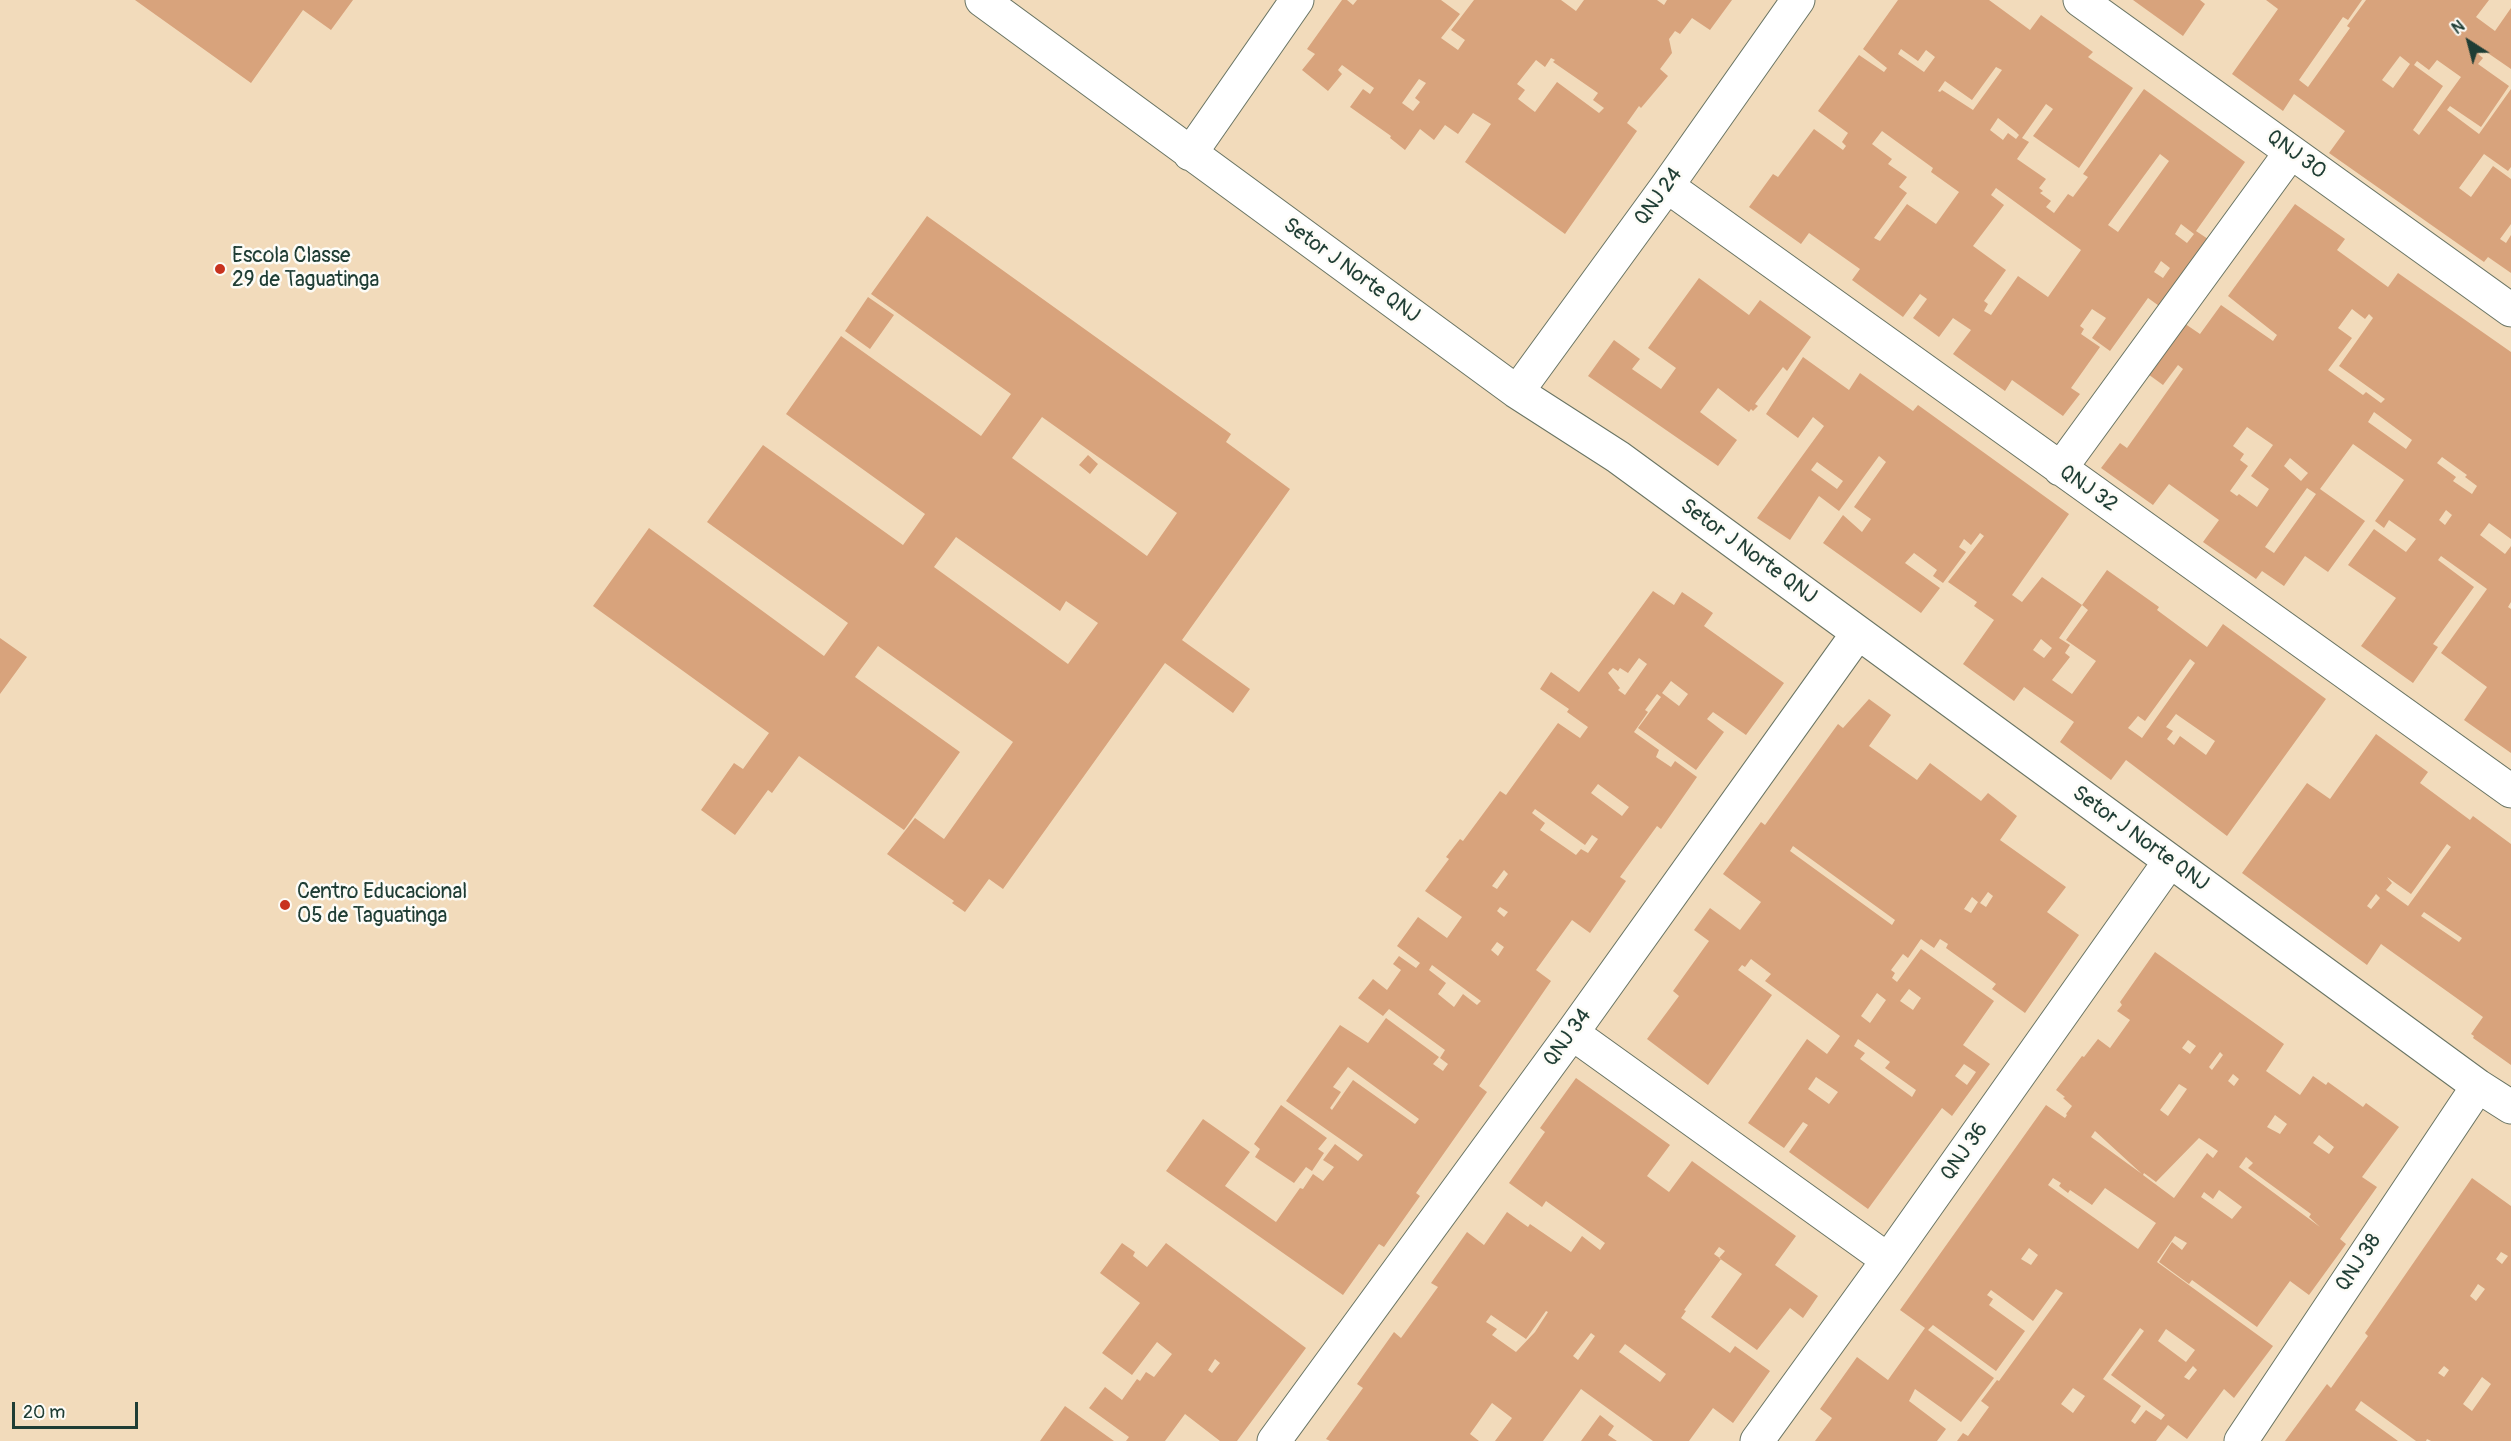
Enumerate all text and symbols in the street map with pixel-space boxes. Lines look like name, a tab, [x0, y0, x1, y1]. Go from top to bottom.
north arrow	[2439, 12, 2499, 72]
text: N	[2448, 16, 2469, 39]
street label: QNJ 30	[2261, 125, 2331, 185]
street label: QNJ 24	[1630, 163, 1688, 231]
street label: Setor J Norte QNJ	[1278, 213, 1424, 329]
place label: Escola Classe 29 de Taguatinga	[232, 244, 379, 294]
marker: Escola Classe 29 de Taguatinga	[213, 262, 227, 276]
street label: QNJ 32	[2054, 460, 2122, 518]
street label: Setor J Norte QNJ	[1675, 494, 1821, 610]
street label: Setor J Norte QNJ	[2067, 781, 2213, 897]
place label: Centro Educacional 05 de Taguatinga	[297, 880, 467, 930]
marker: Centro Educacional 05 de Taguatinga	[278, 898, 292, 912]
street label: QNJ 34	[1539, 1004, 1597, 1072]
street label: QNJ 36	[1936, 1118, 1994, 1186]
street label: QNJ 38	[2331, 1229, 2387, 1297]
scale bar	[15, 1390, 141, 1428]
text: 20 m	[23, 1401, 65, 1424]

